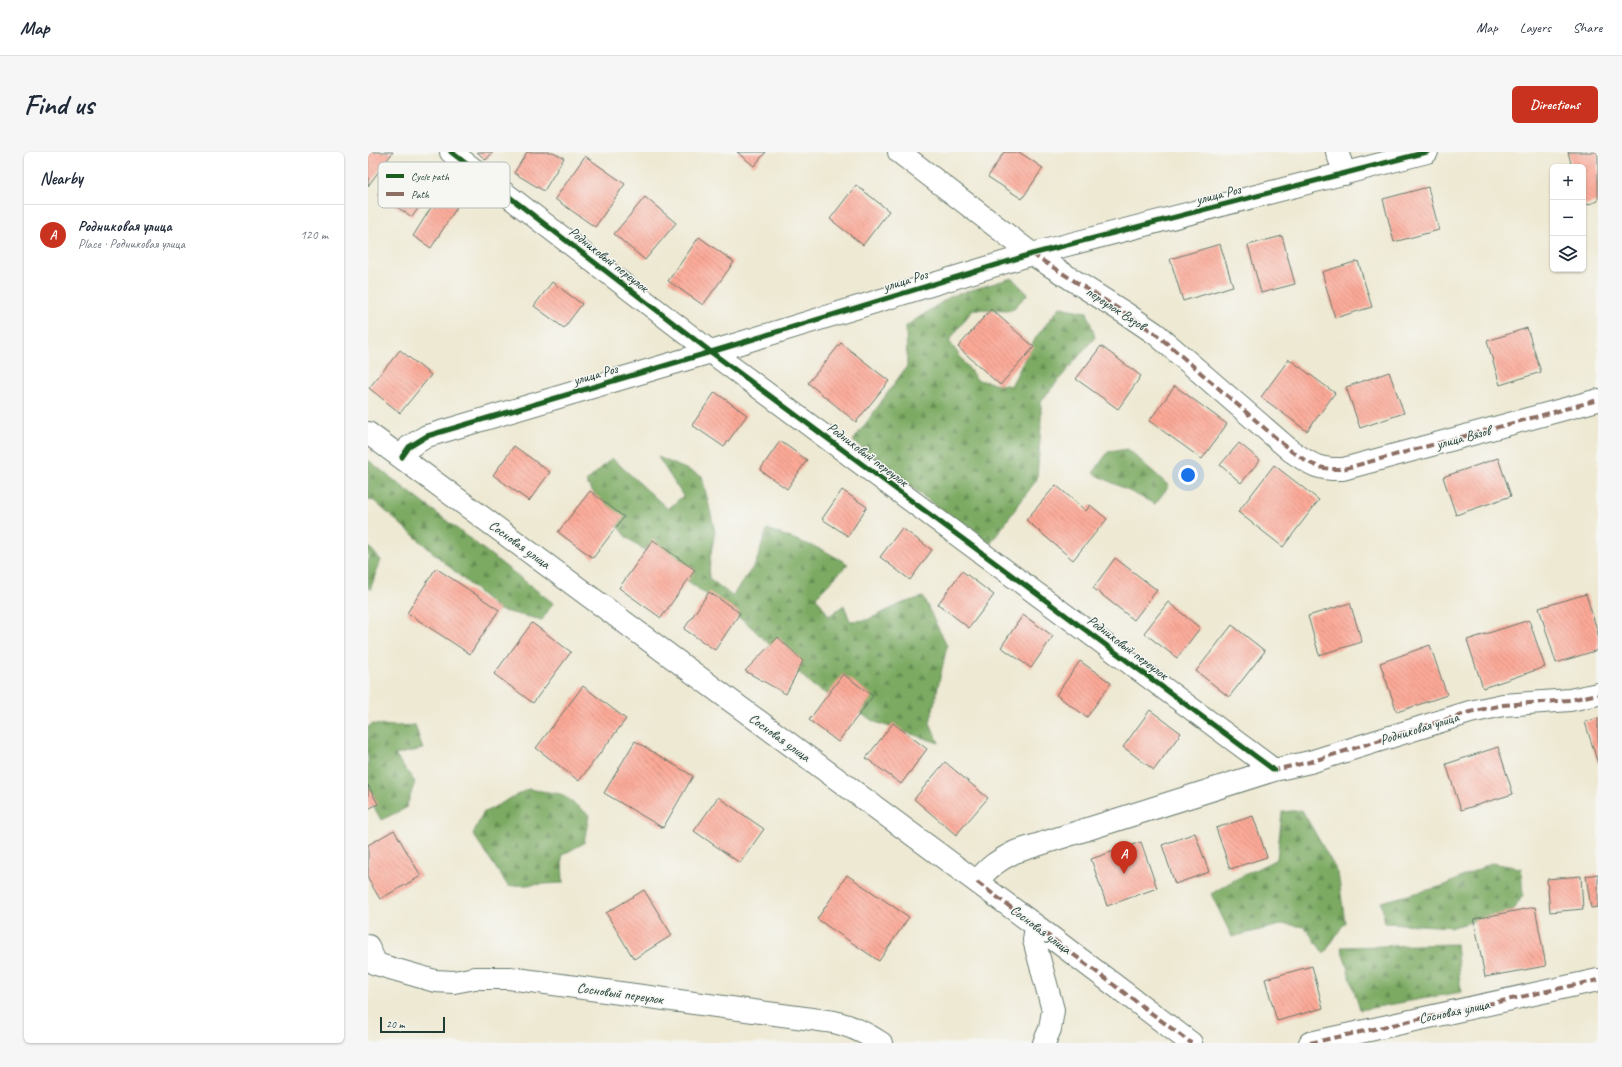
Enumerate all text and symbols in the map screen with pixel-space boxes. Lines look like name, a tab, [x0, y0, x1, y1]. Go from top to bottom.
text: Map	[20, 16, 50, 40]
text: Map	[1476, 19, 1498, 36]
text: Layers	[1520, 19, 1551, 36]
text: Share	[1573, 19, 1602, 36]
button: Directions	[1512, 86, 1598, 123]
text: Find us	[24, 87, 94, 122]
legend	[378, 162, 510, 208]
map controls	[1550, 164, 1586, 272]
button: +	[1550, 164, 1586, 200]
text: Nearby	[40, 168, 83, 189]
text: Cycle path	[411, 169, 450, 183]
street label: улица Роз	[1193, 181, 1243, 208]
text: Path	[411, 187, 430, 201]
button: −	[1550, 200, 1586, 236]
text: Родниковая улица	[78, 217, 172, 236]
street label: Родниковый переулок	[565, 223, 653, 297]
text: A	[50, 227, 56, 243]
text: 120 m	[300, 227, 328, 243]
text: Place · Родниковая улица	[78, 236, 185, 252]
button: layers	[1550, 236, 1586, 272]
street label: улица Роз	[880, 265, 930, 296]
street label: переулок Вязов	[1083, 283, 1151, 335]
street label: улица Роз	[570, 360, 620, 389]
street label: Родниковый переулок	[824, 419, 913, 491]
street label: улица Вязов	[1433, 421, 1496, 453]
your location	[1178, 465, 1198, 485]
street label: Сосновая улица	[486, 516, 554, 573]
street label: Родниковый переулок	[1084, 612, 1173, 684]
street label: Родниковая улица	[1378, 708, 1462, 748]
street label: Сосновая улица	[746, 709, 814, 766]
pin: A	[1111, 841, 1137, 874]
street label: Сосновая улица	[1007, 901, 1075, 958]
street label: Сосновый переулок	[576, 979, 666, 1008]
street label: Сосновая улица	[1417, 996, 1492, 1027]
scale bar	[380, 1015, 445, 1034]
text: 20 m	[386, 1017, 405, 1031]

